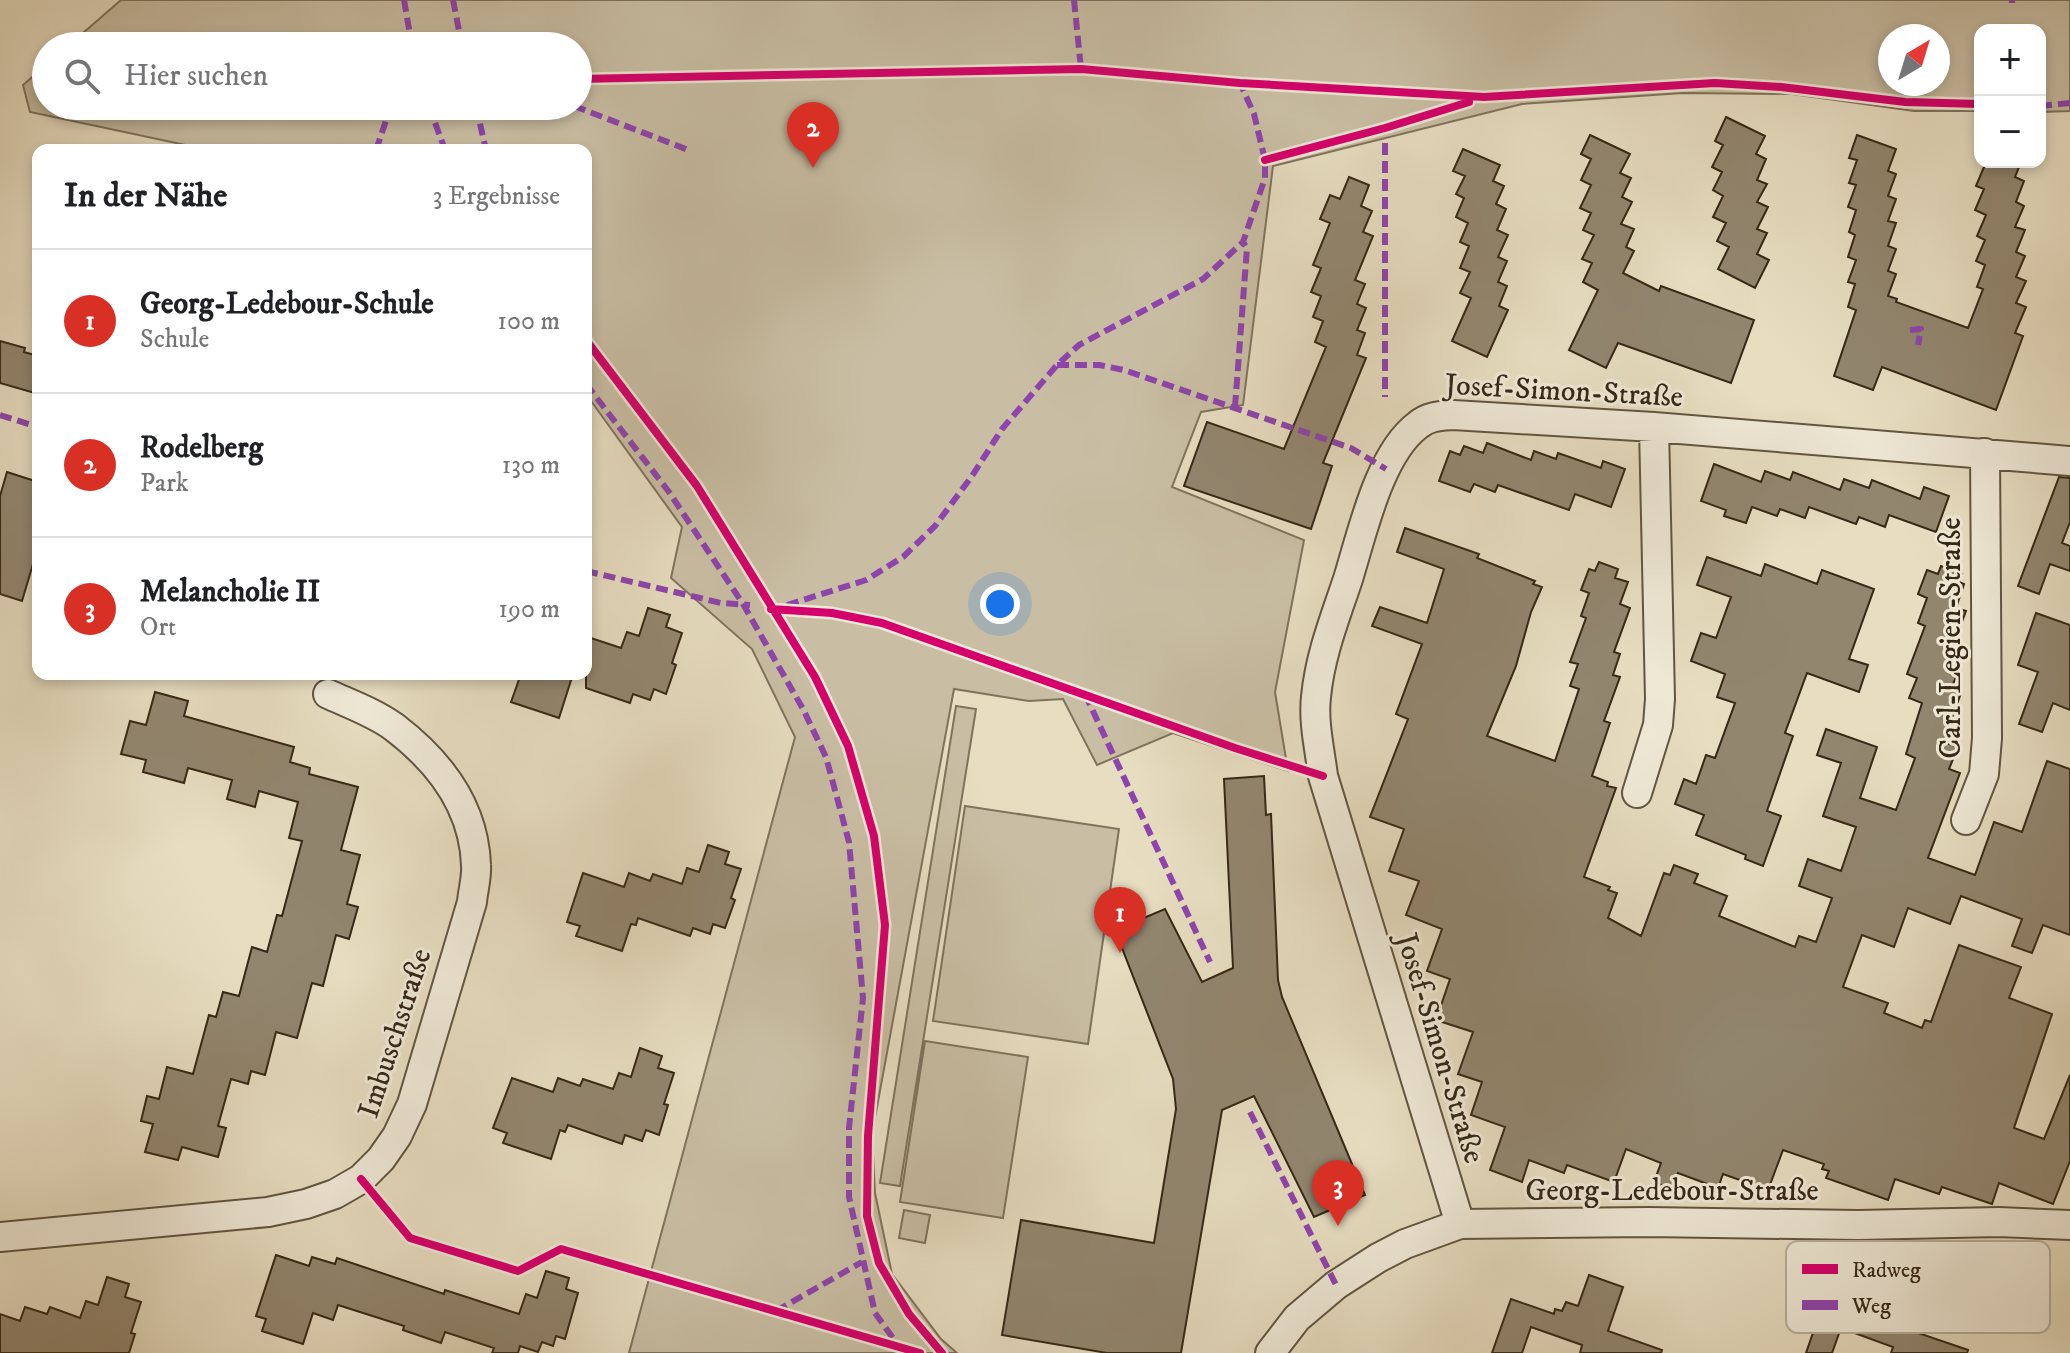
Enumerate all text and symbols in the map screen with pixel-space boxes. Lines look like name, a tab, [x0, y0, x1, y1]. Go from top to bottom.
north arrow	[1878, 24, 1950, 96]
map controls	[1974, 24, 2046, 168]
button: +	[1974, 24, 2046, 96]
search box	[32, 32, 592, 120]
icon: search	[60, 54, 104, 98]
text: Hier suchen	[124, 58, 268, 95]
button: −	[1974, 96, 2046, 168]
pin: 2	[787, 102, 839, 168]
text: In der Nähe	[64, 175, 227, 217]
text: 3 Ergebnisse	[433, 180, 560, 213]
text: Georg-Ledebour-Schule	[140, 286, 434, 323]
text: 1	[85, 305, 95, 338]
text: 100 m	[497, 305, 560, 338]
text: Schule	[140, 323, 209, 356]
street label: Josef-Simon-Straße	[1441, 367, 1684, 416]
text: Rodelberg	[140, 430, 263, 467]
text: 2	[84, 449, 96, 482]
text: 130 m	[502, 449, 560, 482]
text: Park	[140, 467, 189, 500]
street label: Carl-Legien-Straße	[1933, 517, 1970, 759]
text: Melancholie II	[140, 574, 320, 611]
your location	[980, 584, 1020, 624]
text: 3	[85, 593, 95, 626]
text: 190 m	[498, 593, 560, 626]
text: Ort	[140, 611, 176, 644]
pin: 1	[1094, 887, 1146, 953]
street label: Josef-Simon-Straße	[1386, 926, 1492, 1168]
street label: Imbuschstraße	[351, 944, 440, 1123]
pin: 3	[1312, 1160, 1364, 1226]
street label: Georg-Ledebour-Straße	[1525, 1173, 1819, 1210]
legend	[1786, 1241, 2050, 1333]
text: Radweg	[1852, 1257, 1921, 1284]
text: Weg	[1851, 1293, 1891, 1320]

